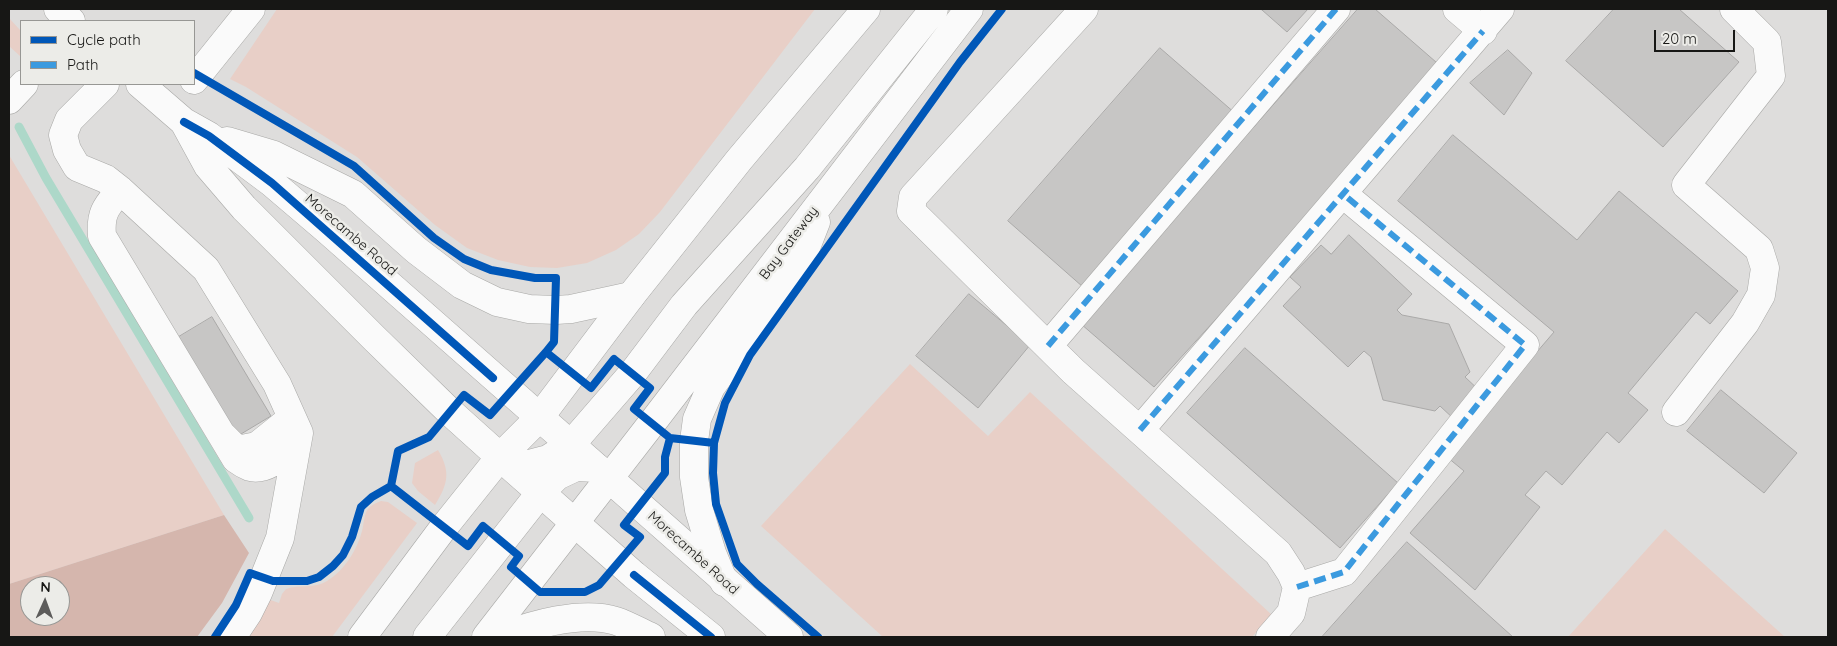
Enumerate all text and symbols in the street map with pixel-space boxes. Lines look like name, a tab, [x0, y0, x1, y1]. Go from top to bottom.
legend	[20, 20, 195, 85]
scale bar	[1657, 20, 1738, 52]
text: 20 m	[1662, 29, 1697, 48]
text: Cycle path	[67, 30, 141, 49]
text: Path	[67, 55, 99, 74]
street label: Morecambe Road	[302, 190, 400, 280]
street label: Bay Gateway	[756, 203, 822, 283]
street label: Morecambe Road	[644, 508, 742, 598]
north arrow	[20, 576, 70, 626]
text: N	[40, 578, 51, 596]

